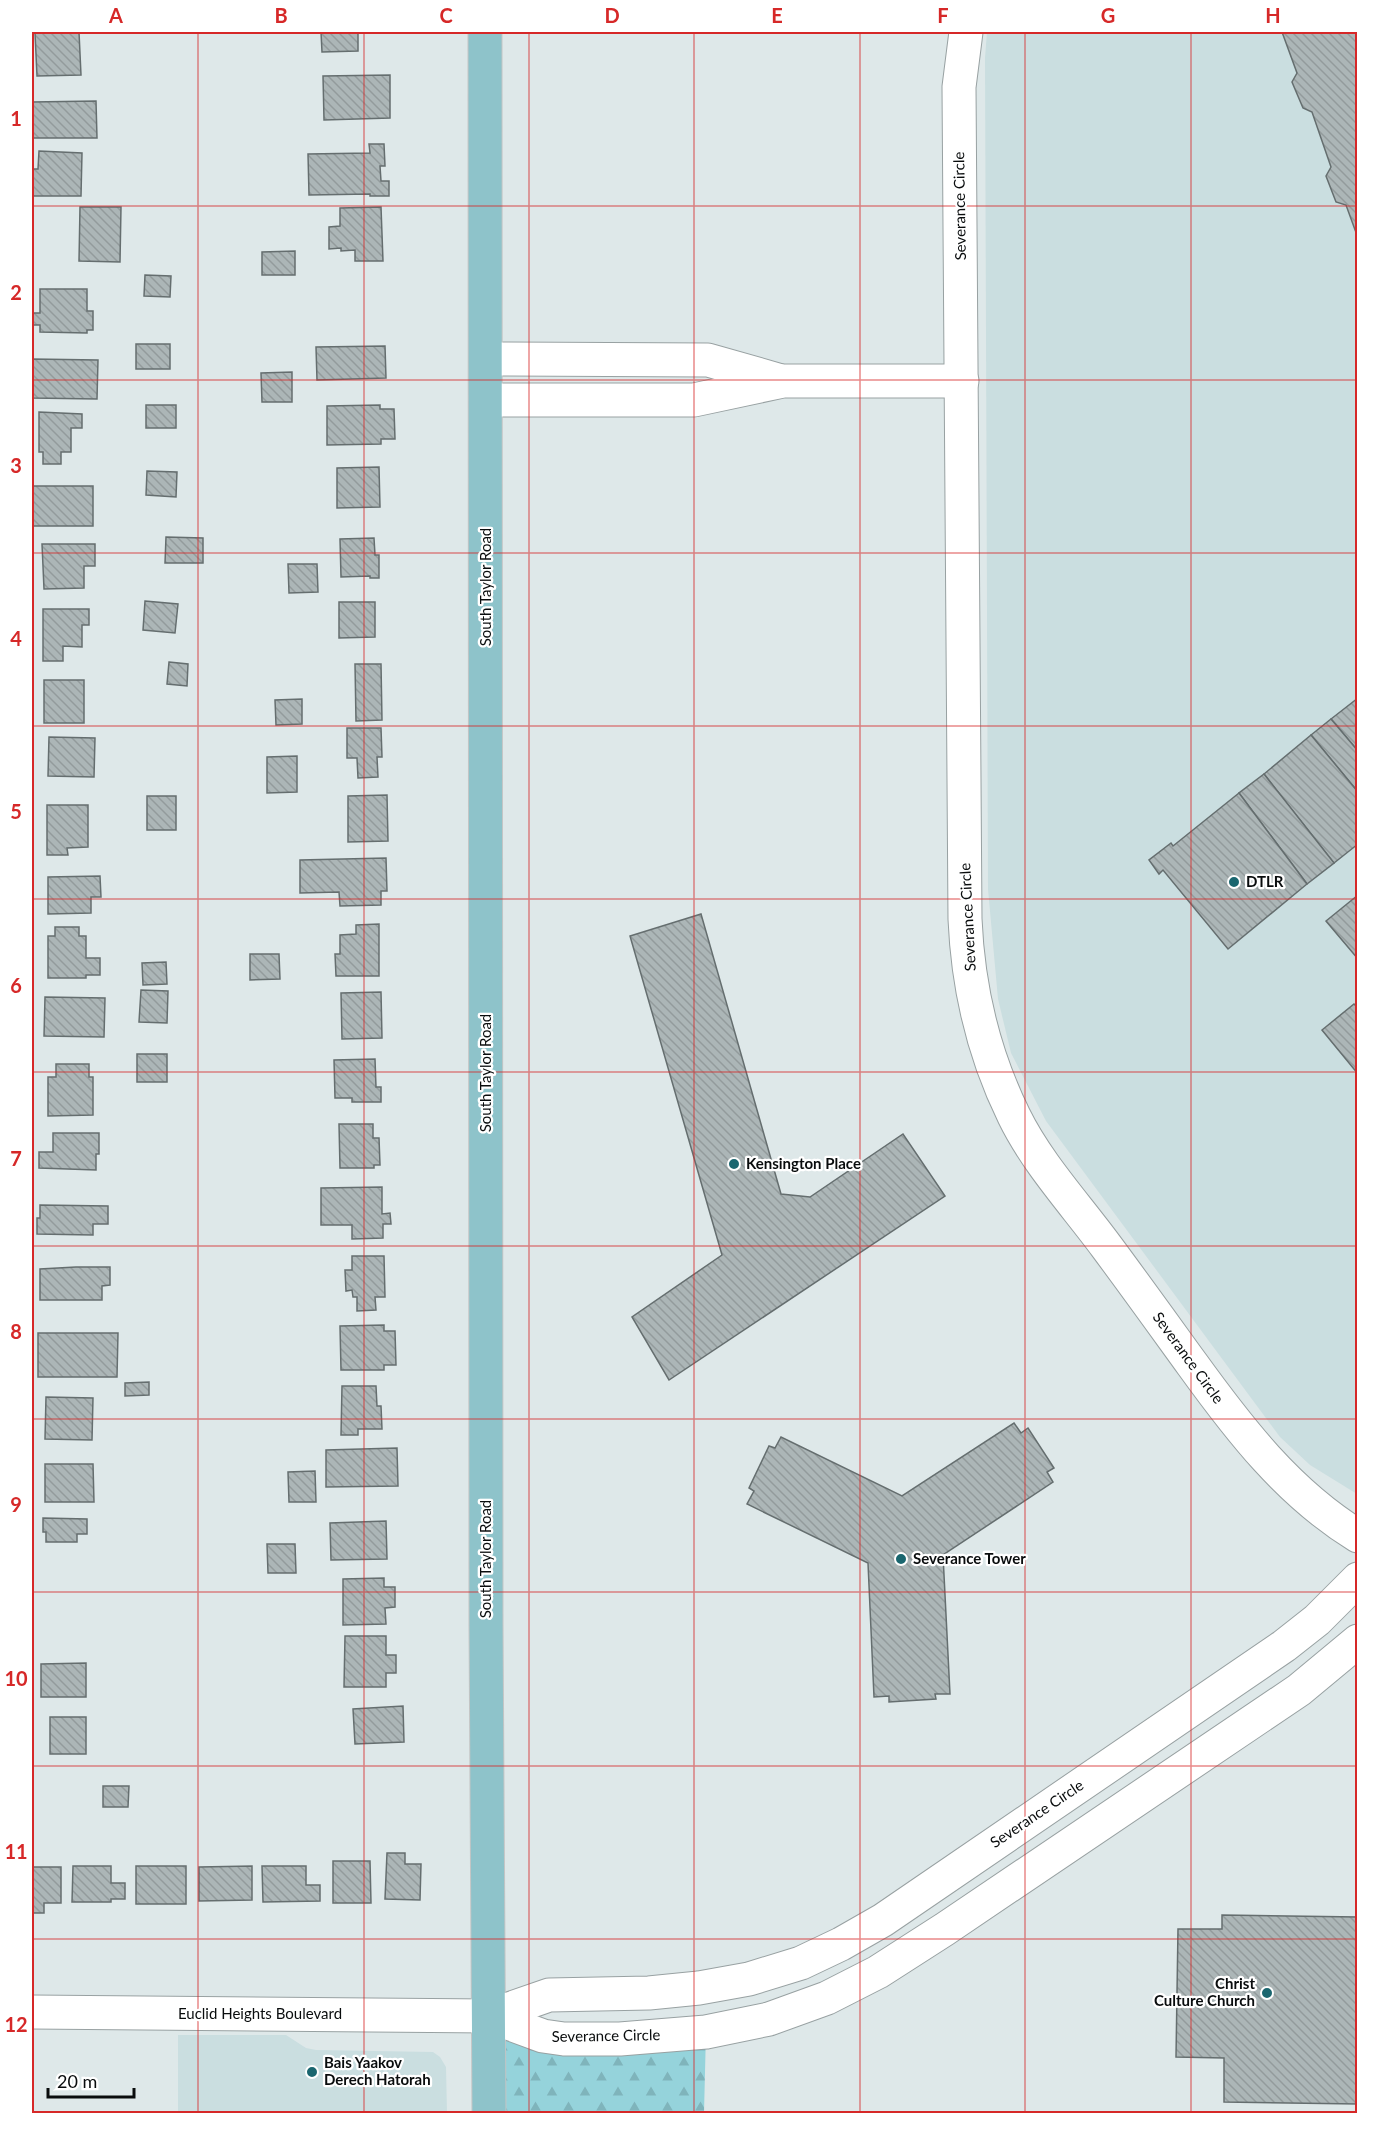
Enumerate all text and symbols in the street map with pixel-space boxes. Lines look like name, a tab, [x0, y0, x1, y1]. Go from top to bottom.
text: A	[108, 3, 123, 27]
text: B	[274, 3, 288, 27]
text: C	[439, 3, 453, 27]
text: D	[604, 3, 620, 27]
text: E	[771, 3, 783, 27]
text: F	[937, 3, 949, 27]
text: G	[1101, 3, 1115, 27]
text: H	[1265, 3, 1281, 27]
text: 1	[10, 106, 22, 130]
street label: Severance Circle	[949, 151, 969, 260]
text: 2	[10, 280, 22, 304]
text: 3	[10, 453, 22, 477]
street label: South Taylor Road	[476, 528, 494, 646]
text: 4	[10, 626, 22, 650]
text: 5	[10, 799, 22, 823]
street label: Severance Circle	[955, 862, 979, 972]
place label: DTLR	[1246, 872, 1284, 890]
marker: DTLR	[1227, 875, 1241, 889]
text: 6	[10, 973, 22, 997]
street label: South Taylor Road	[476, 1014, 494, 1132]
text: 7	[10, 1146, 22, 1170]
place label: Kensington Place	[746, 1154, 861, 1172]
marker: Kensington Place	[727, 1157, 741, 1171]
street label: Severance Circle	[1150, 1308, 1228, 1407]
text: 8	[10, 1319, 22, 1343]
text: 9	[10, 1492, 22, 1516]
street label: South Taylor Road	[476, 1500, 494, 1618]
place label: Severance Tower	[913, 1549, 1026, 1567]
marker: Severance Tower	[894, 1552, 908, 1566]
text: 10	[4, 1666, 28, 1690]
street label: Severance Circle	[986, 1775, 1087, 1851]
text: 11	[4, 1839, 28, 1863]
place label: Christ Culture Church	[1154, 1974, 1255, 2009]
marker: Christ Culture Church	[1260, 1986, 1274, 2000]
street label: Euclid Heights Boulevard	[178, 2004, 342, 2022]
text: 12	[4, 2012, 28, 2036]
street label: Severance Circle	[552, 2025, 661, 2045]
place label: Bais Yaakov Derech Hatorah	[324, 2053, 431, 2088]
scale bar	[48, 2061, 134, 2099]
marker: Bais Yaakov Derech Hatorah	[305, 2065, 319, 2079]
text: 20 m	[57, 2070, 97, 2092]

